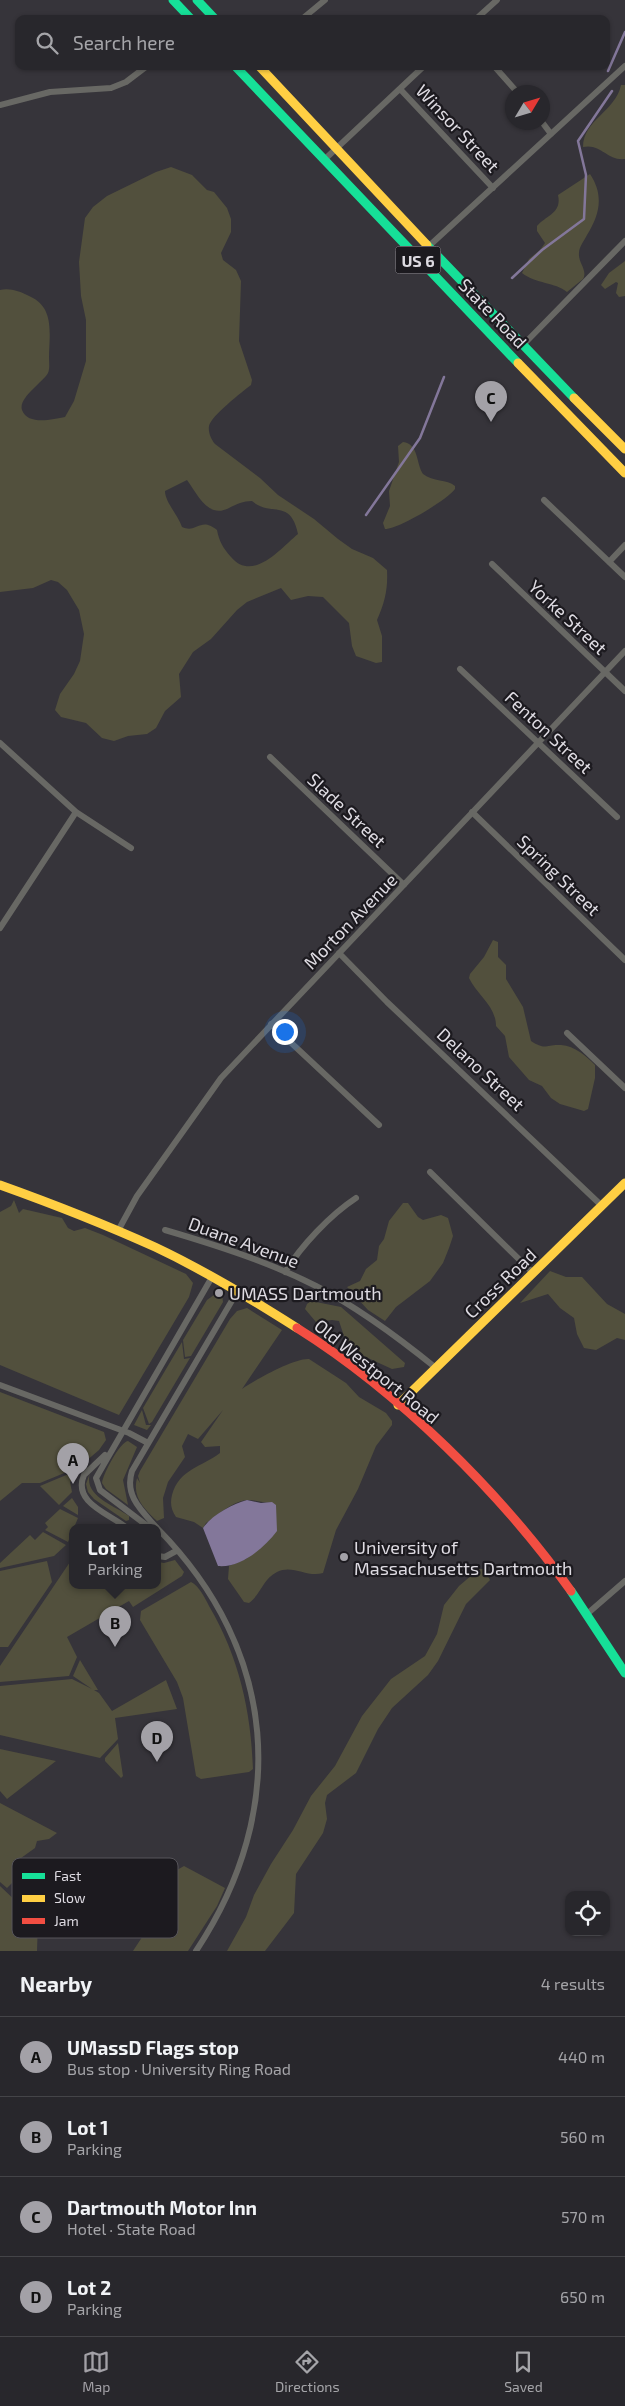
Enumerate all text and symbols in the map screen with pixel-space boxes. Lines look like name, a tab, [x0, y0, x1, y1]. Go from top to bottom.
search box	[15, 15, 610, 70]
icon: search	[33, 29, 61, 57]
text: Search here	[73, 31, 175, 54]
street label: Winsor Street	[412, 79, 504, 177]
north arrow	[505, 85, 550, 130]
road number: US 6	[396, 246, 440, 274]
street label: State Road	[454, 273, 532, 353]
pin: C	[475, 381, 507, 422]
street label: Yorke Street	[524, 575, 612, 659]
street label: Fenton Street	[501, 686, 597, 778]
street label: Slade Street	[303, 768, 391, 852]
street label: Spring Street	[513, 830, 605, 920]
street label: Morton Avenue	[299, 869, 401, 973]
your location	[272, 1019, 298, 1045]
street label: Delano Street	[433, 1023, 529, 1115]
street label: Duane Avenue	[186, 1212, 302, 1272]
street label: Cross Road	[460, 1243, 540, 1323]
place label: UMASS Dartmouth	[229, 1282, 382, 1304]
marker: UMASS Dartmouth	[213, 1287, 225, 1299]
street label: Old Westport Road	[310, 1314, 444, 1428]
pin: A	[57, 1443, 89, 1484]
popup	[69, 1524, 161, 1589]
text: Lot 1	[88, 1536, 129, 1559]
place label: University of Massachusetts Dartmouth	[354, 1536, 573, 1579]
marker: University of Massachusetts Dartmouth	[338, 1551, 350, 1563]
text: Parking	[88, 1559, 142, 1578]
pin: B	[99, 1606, 131, 1647]
pin: D	[141, 1721, 173, 1762]
legend	[12, 1858, 178, 1938]
text: Fast	[54, 1867, 81, 1884]
text: Slow	[54, 1889, 86, 1906]
map controls	[565, 1891, 610, 1936]
button: locate	[565, 1891, 610, 1936]
text: Jam	[54, 1912, 79, 1929]
text: Nearby	[20, 1971, 92, 1996]
text: 4 results	[541, 1974, 605, 1993]
text: UMassD Flags stop	[67, 2036, 239, 2059]
text: A	[31, 2047, 41, 2066]
text: 440 m	[558, 2047, 605, 2066]
text: Bus stop · University Ring Road	[67, 2059, 291, 2078]
text: Lot 1	[67, 2116, 108, 2139]
text: B	[31, 2127, 41, 2146]
text: 560 m	[560, 2127, 605, 2146]
text: Parking	[67, 2139, 122, 2158]
text: Dartmouth Motor Inn	[67, 2196, 257, 2219]
text: C	[31, 2207, 41, 2226]
text: 570 m	[561, 2207, 605, 2226]
text: Hotel · State Road	[67, 2219, 196, 2238]
text: Lot 2	[67, 2276, 111, 2299]
text: D	[31, 2287, 41, 2306]
text: 650 m	[560, 2287, 605, 2306]
text: Parking	[67, 2299, 122, 2318]
tab: Map	[82, 2348, 110, 2395]
tab: Directions	[275, 2348, 340, 2395]
tab: Saved	[504, 2348, 543, 2395]

